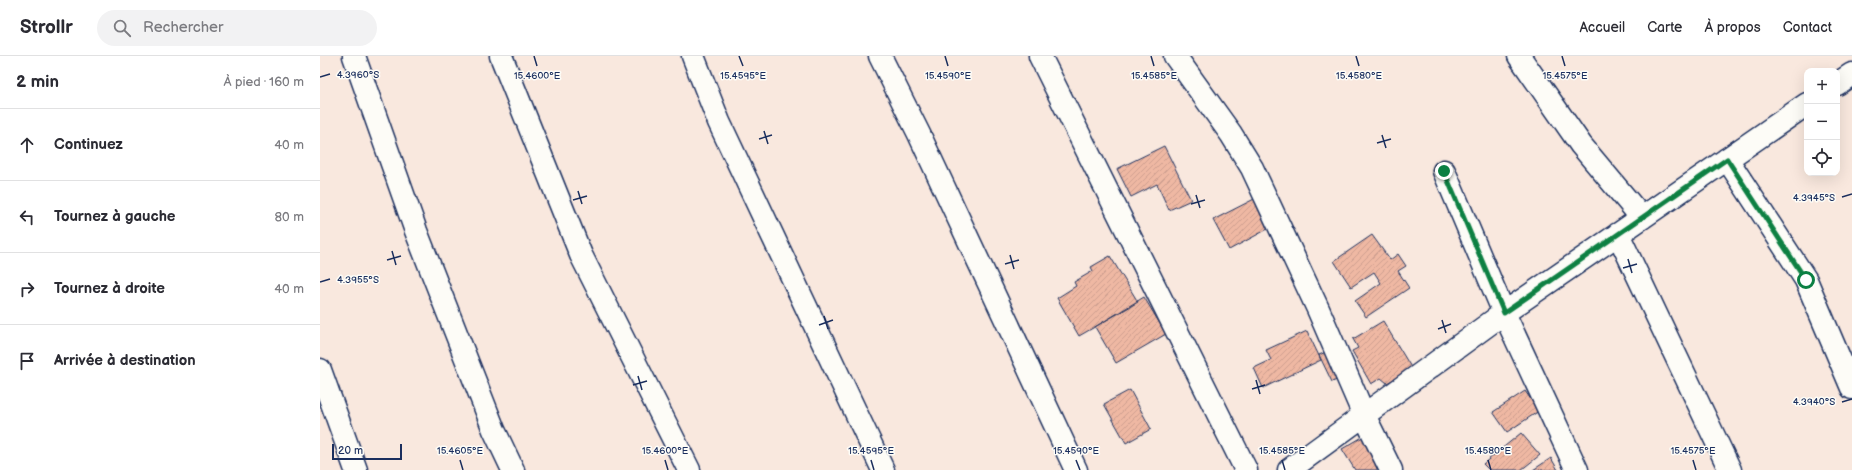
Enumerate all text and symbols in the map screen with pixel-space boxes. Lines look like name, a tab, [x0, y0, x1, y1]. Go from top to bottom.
search box	[97, 10, 377, 46]
text: Strollr	[20, 16, 73, 39]
icon: search	[111, 17, 133, 39]
text: Rechercher	[143, 18, 223, 37]
text: Accueil	[1579, 19, 1625, 36]
text: Carte	[1647, 19, 1682, 36]
text: À propos	[1704, 19, 1761, 36]
text: Contact	[1783, 19, 1832, 36]
map controls	[1804, 68, 1840, 176]
button: +	[1804, 68, 1840, 104]
text: 4.3960°S	[337, 69, 379, 81]
text: 15.4600°E	[514, 70, 561, 82]
text: 15.4595°E	[720, 70, 766, 82]
text: 15.4590°E	[925, 70, 972, 82]
text: 15.4585°E	[1131, 70, 1177, 82]
text: 15.4580°E	[1336, 70, 1383, 82]
text: 15.4575°E	[1542, 70, 1588, 82]
text: 2 min	[16, 72, 59, 92]
text: À pied · 160 m	[223, 74, 304, 90]
button: −	[1804, 104, 1840, 140]
icon: ahead	[16, 134, 38, 156]
text: Continuez	[54, 135, 123, 154]
text: 40 m	[274, 137, 304, 153]
button: locate	[1804, 140, 1840, 176]
route end	[1435, 162, 1453, 180]
text: 4.3945°S	[1793, 192, 1835, 204]
icon: left	[16, 206, 38, 228]
text: Tournez à gauche	[54, 207, 175, 226]
text: 80 m	[275, 209, 304, 225]
route start	[1797, 271, 1815, 289]
text: 4.3955°S	[337, 274, 379, 286]
icon: right	[16, 278, 38, 300]
text: Tournez à droite	[54, 279, 165, 298]
text: 40 m	[274, 281, 304, 297]
icon: arrive	[16, 350, 38, 372]
text: Arrivée à destination	[54, 351, 196, 370]
text: 4.3940°S	[1793, 396, 1835, 408]
scale bar	[332, 442, 402, 461]
text: 20 m	[338, 444, 363, 457]
text: 15.4605°E	[437, 445, 484, 457]
text: 15.4600°E	[642, 445, 689, 457]
text: 15.4595°E	[848, 445, 894, 457]
text: 15.4590°E	[1053, 445, 1100, 457]
text: 15.4585°E	[1259, 445, 1305, 457]
text: 15.4580°E	[1465, 445, 1512, 457]
text: 15.4575°E	[1670, 445, 1716, 457]

